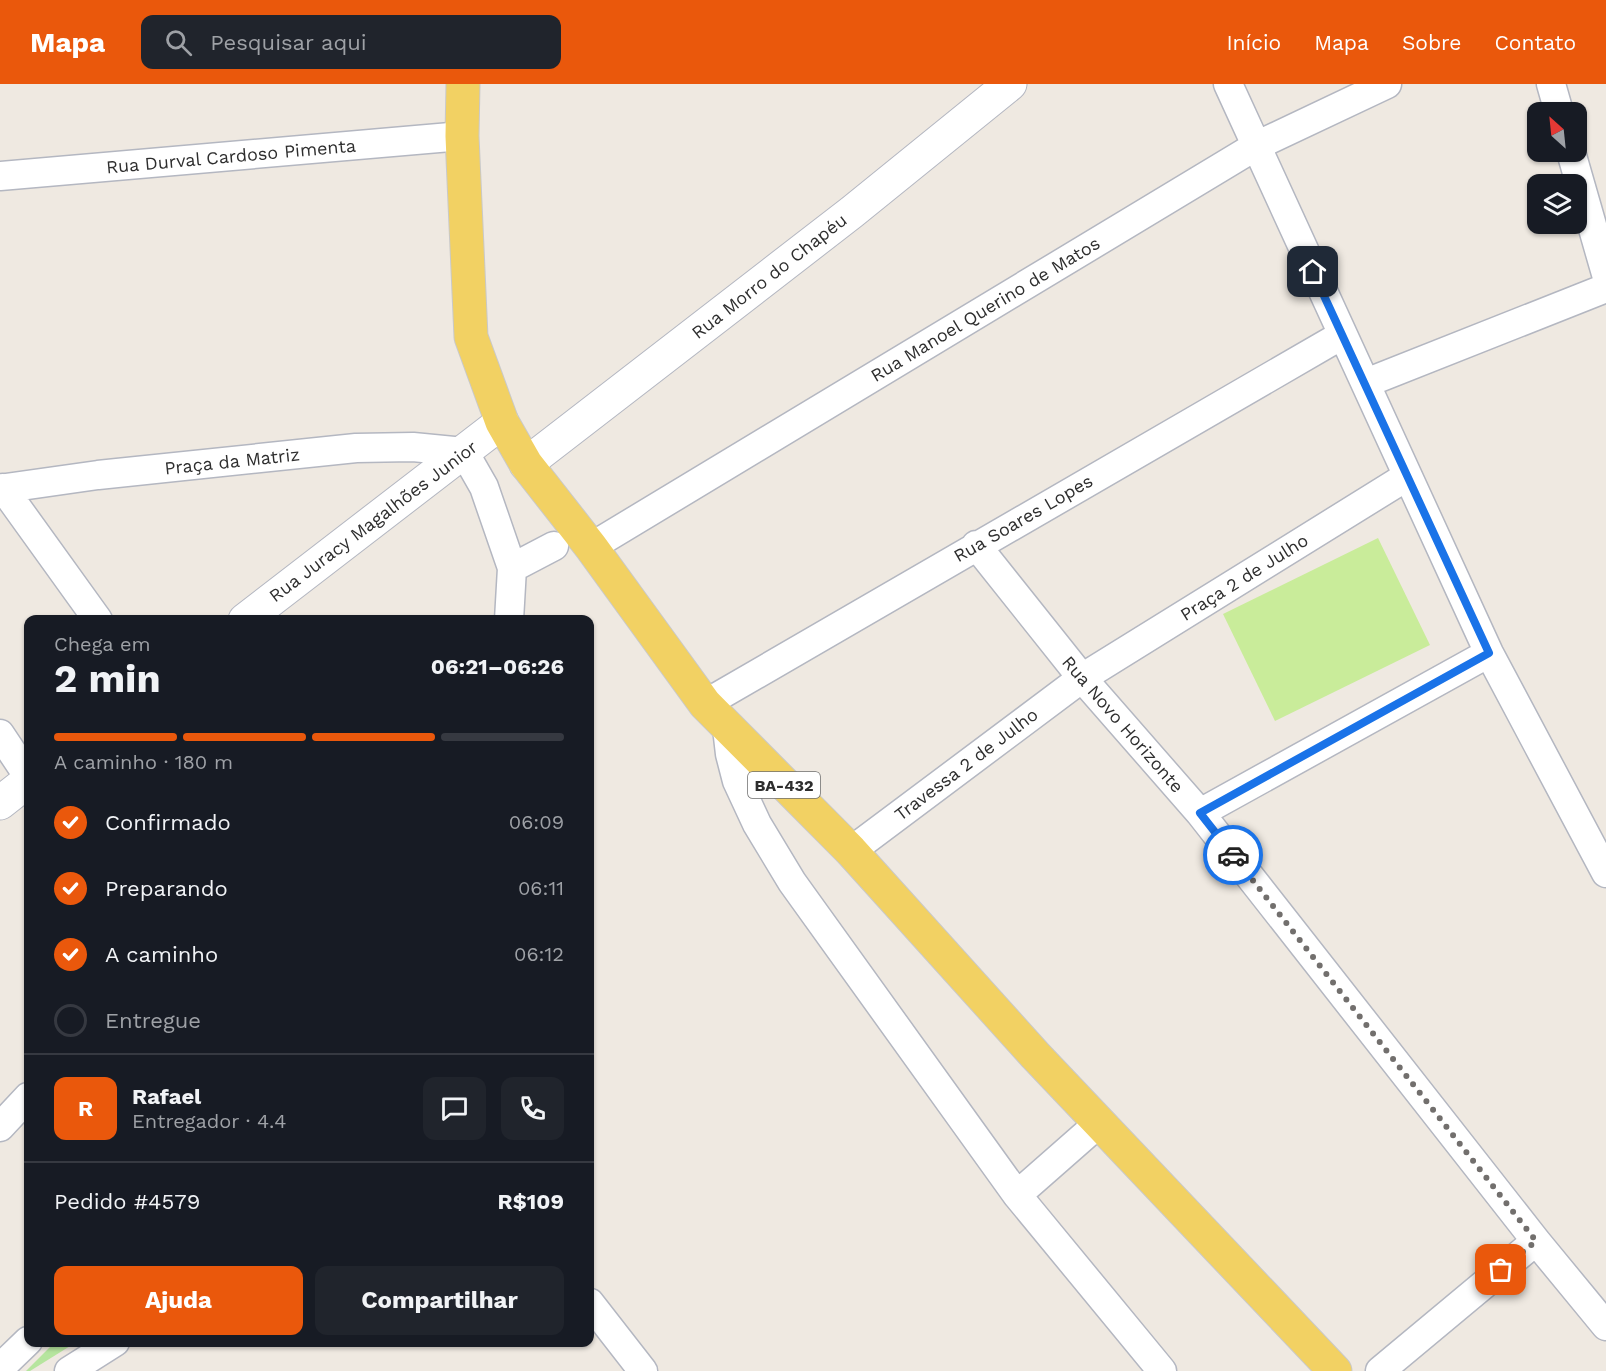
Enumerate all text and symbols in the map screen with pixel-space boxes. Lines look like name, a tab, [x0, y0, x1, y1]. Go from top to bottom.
search box	[141, 15, 561, 69]
text: Mapa	[30, 26, 105, 59]
icon: search	[162, 26, 195, 59]
text: Pesquisar aqui	[210, 30, 367, 55]
text: Início	[1226, 30, 1281, 55]
text: Mapa	[1314, 30, 1369, 55]
text: Sobre	[1402, 30, 1461, 55]
text: Contato	[1494, 30, 1576, 55]
north arrow	[1527, 102, 1587, 162]
map controls	[1527, 102, 1587, 234]
street label: Rua Durval Cardoso Pimenta	[105, 135, 357, 177]
button: layers	[1527, 174, 1587, 234]
street label: Rua Morro do Chapéu	[687, 209, 851, 343]
street label: Rua Manoel Querino de Matos	[867, 232, 1103, 386]
pin	[1287, 246, 1338, 297]
icon: home	[1296, 255, 1329, 288]
street label: Rua Juracy Magalhões Junior	[265, 436, 481, 606]
street label: Praça da Matriz	[163, 443, 301, 479]
street label: Rua Soares Lopes	[950, 470, 1096, 566]
street label: Praça 2 de Julho	[1176, 529, 1312, 625]
text: Chega em	[54, 632, 151, 656]
street label: Rua Novo Horizonte	[1058, 651, 1188, 797]
text: 06:21–06:26	[431, 654, 564, 679]
text: 2 min	[54, 656, 161, 701]
street label: Travessa 2 de Julho	[890, 703, 1042, 825]
text: A caminho · 180 m	[54, 750, 233, 774]
road number: BA-432	[748, 772, 820, 798]
icon: check	[54, 806, 87, 839]
text: Confirmado	[105, 810, 231, 835]
text: 06:09	[509, 810, 564, 834]
courier	[1203, 825, 1263, 885]
icon: car	[1217, 839, 1250, 872]
icon: check	[54, 872, 87, 905]
text: Preparando	[105, 876, 228, 901]
text: 06:11	[518, 876, 564, 900]
icon: check	[54, 938, 87, 971]
text: A caminho	[105, 942, 218, 967]
text: 06:12	[514, 942, 564, 966]
text: Entregue	[105, 1008, 201, 1033]
button: chat	[423, 1077, 486, 1140]
button: phone	[501, 1077, 564, 1140]
text: Rafael	[132, 1084, 201, 1109]
text: R	[78, 1096, 93, 1121]
text: Entregador · 4.4	[132, 1109, 286, 1133]
text: Pedido #4579	[54, 1189, 200, 1214]
text: R$109	[498, 1189, 564, 1214]
pin	[1475, 1244, 1526, 1295]
icon: bag	[1484, 1253, 1517, 1286]
button: Ajuda	[54, 1266, 303, 1335]
button: Compartilhar	[315, 1266, 564, 1335]

